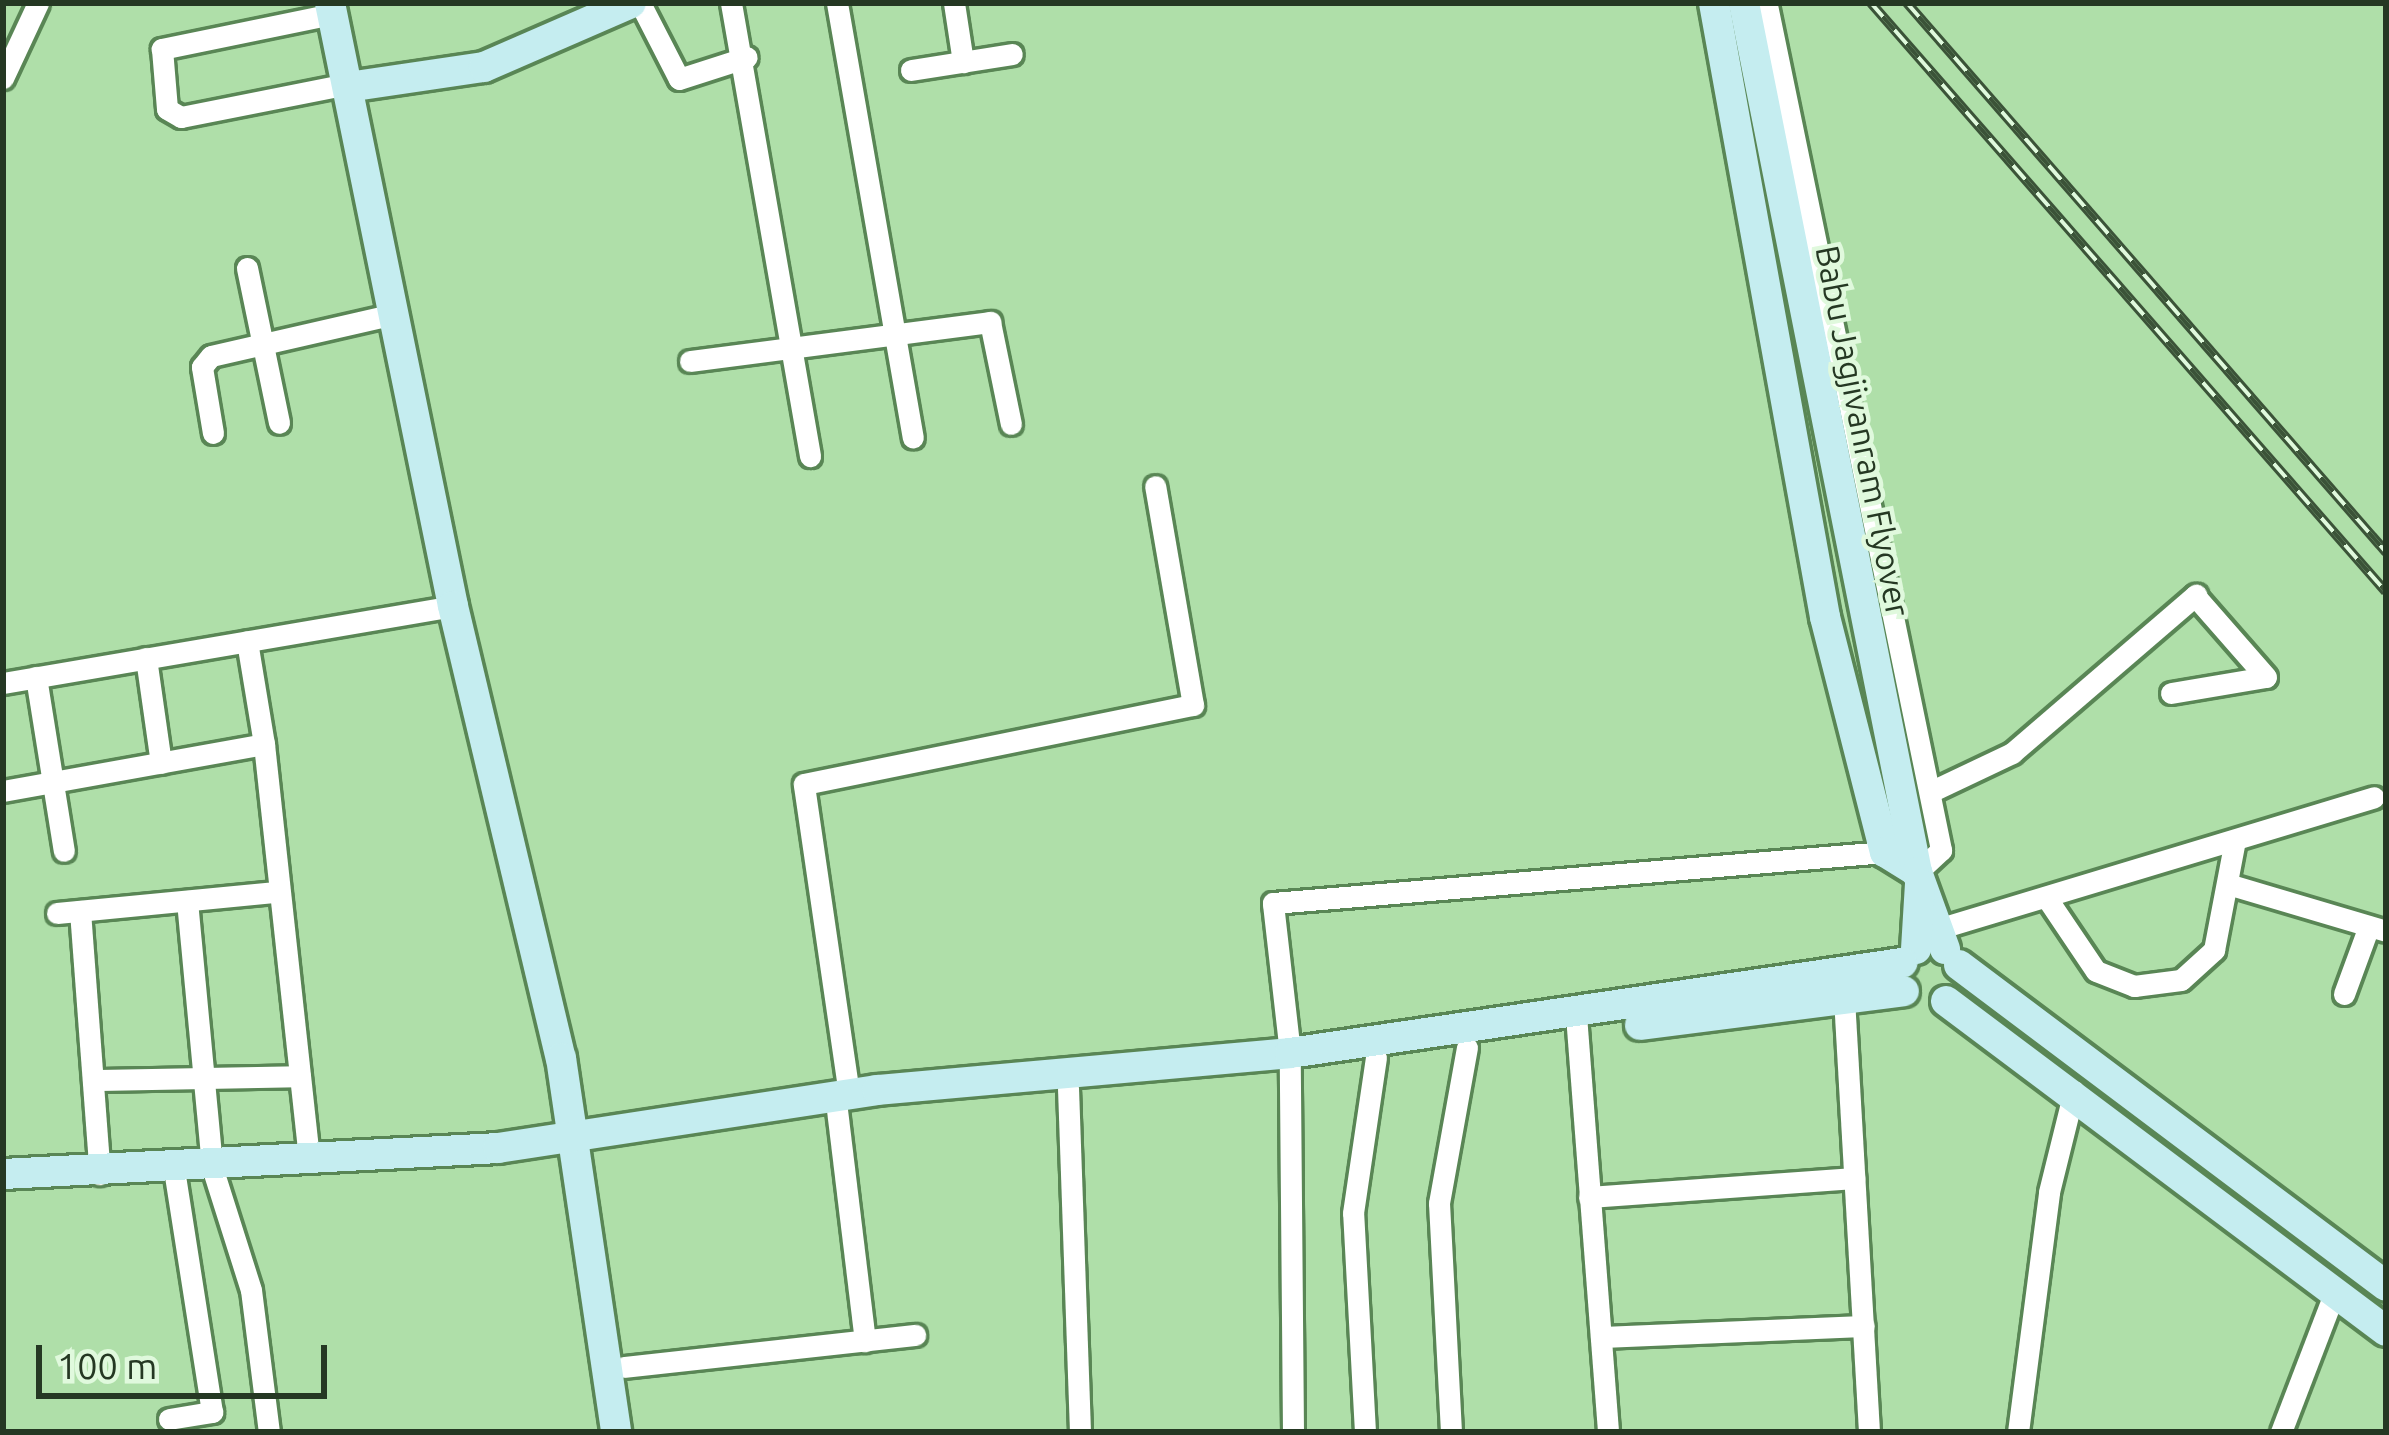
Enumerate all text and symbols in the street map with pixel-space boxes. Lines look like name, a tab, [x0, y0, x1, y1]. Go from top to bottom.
street label: Babu Jagjivanram Flyover	[1808, 242, 1918, 620]
scale bar	[42, 1321, 333, 1395]
text: 100 m	[57, 1345, 157, 1386]

